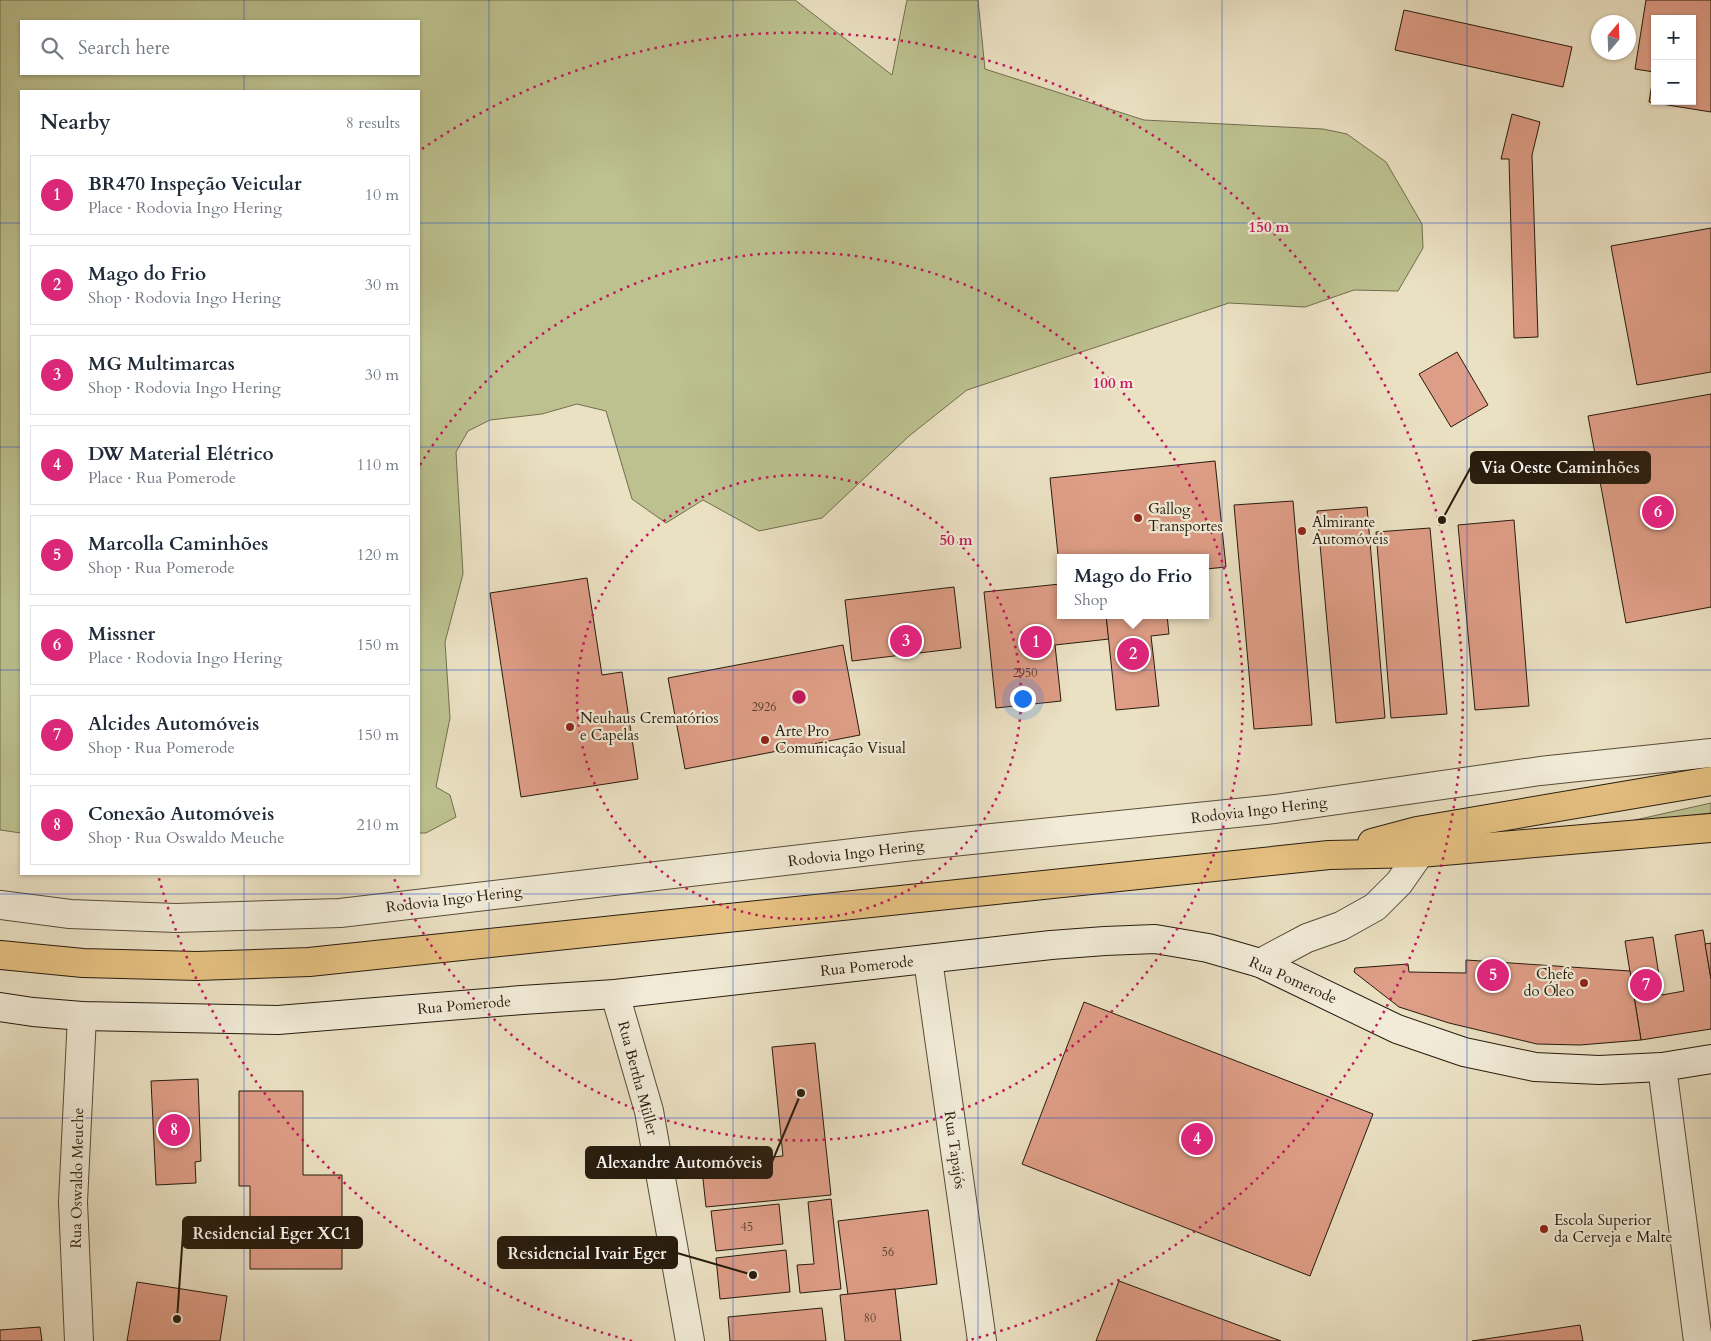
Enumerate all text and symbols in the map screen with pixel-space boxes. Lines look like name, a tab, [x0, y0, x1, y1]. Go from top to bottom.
north arrow	[1591, 15, 1636, 60]
map controls	[1651, 15, 1696, 105]
button: +	[1651, 15, 1696, 60]
search box	[20, 20, 420, 75]
icon: search	[38, 34, 66, 62]
text: Search here	[78, 35, 170, 61]
button: −	[1651, 60, 1696, 105]
text: Nearby	[40, 108, 111, 137]
text: 8 results	[346, 112, 400, 134]
text: BR470 Inspeção Veicular	[88, 171, 302, 197]
text: 1	[53, 184, 61, 206]
text: 10 m	[365, 184, 399, 206]
text: Place · Rodovia Ingo Hering	[88, 197, 282, 219]
text: 150 m	[1249, 217, 1290, 237]
text: Mago do Frio	[88, 261, 206, 287]
text: 2	[53, 274, 61, 296]
text: 30 m	[365, 274, 399, 296]
text: Shop · Rodovia Ingo Hering	[88, 287, 281, 309]
text: MG Multimarcas	[88, 351, 235, 377]
text: 3	[53, 364, 61, 386]
text: 30 m	[365, 364, 399, 386]
text: 100 m	[1093, 373, 1134, 393]
text: Shop · Rodovia Ingo Hering	[88, 377, 281, 399]
text: DW Material Elétrico	[88, 441, 274, 467]
callout: Via Oeste Caminhões	[1471, 452, 1650, 483]
text: 4	[53, 454, 61, 476]
text: 110 m	[357, 454, 399, 476]
text: Via Oeste Caminhões	[1480, 457, 1640, 479]
text: Place · Rua Pomerode	[88, 467, 236, 489]
pin: 6	[1642, 493, 1674, 531]
place label: Gallog Transportes	[1148, 499, 1223, 536]
marker: Gallog Transportes	[1132, 512, 1144, 524]
place label: Almirante Automóveis	[1312, 512, 1388, 549]
marker: Almirante Automóveis	[1296, 525, 1308, 537]
text: 50 m	[939, 530, 973, 550]
text: Marcolla Caminhões	[88, 531, 268, 557]
text: 5	[53, 544, 61, 566]
text: 120 m	[357, 544, 399, 566]
popup	[1057, 554, 1209, 619]
text: Shop · Rua Pomerode	[88, 557, 235, 579]
text: Mago do Frio	[1074, 563, 1192, 589]
text: Shop	[1074, 589, 1108, 611]
text: Missner	[88, 621, 155, 647]
pin: 3	[890, 622, 922, 660]
pin: 1	[1020, 623, 1052, 661]
text: 6	[53, 634, 61, 656]
text: 150 m	[357, 634, 399, 656]
pin: 2	[1117, 635, 1149, 673]
text: Place · Rodovia Ingo Hering	[88, 647, 282, 669]
house number: 2950	[1013, 665, 1037, 681]
your location	[1010, 686, 1036, 712]
centre of rings	[790, 688, 808, 706]
house number: 2926	[752, 699, 776, 715]
place label: Neuhaus Crematórios e Capelas	[580, 708, 718, 745]
text: Alcides Automóveis	[88, 711, 259, 737]
marker: Neuhaus Crematórios e Capelas	[564, 721, 576, 733]
place label: Arte Pro Comunicação Visual	[775, 721, 906, 758]
text: 7	[53, 724, 61, 746]
text: 150 m	[357, 724, 399, 746]
marker: Arte Pro Comunicação Visual	[759, 734, 771, 746]
text: Shop · Rua Pomerode	[88, 737, 235, 759]
street label: Rodovia Ingo Hering	[1190, 792, 1329, 828]
text: Conexão Automóveis	[88, 801, 274, 827]
text: 8	[53, 814, 61, 836]
text: 210 m	[357, 814, 399, 836]
text: Shop · Rua Oswaldo Meuche	[88, 827, 285, 849]
street label: Rodovia Ingo Hering	[787, 835, 926, 871]
street label: Rodovia Ingo Hering	[385, 881, 524, 917]
street label: Rua Pomerode	[819, 951, 915, 981]
street label: Rua Pomerode	[1246, 952, 1340, 1008]
pin: 5	[1477, 956, 1509, 994]
place label: Chefe do Óleo	[1523, 964, 1574, 1001]
pin: 7	[1630, 966, 1662, 1004]
marker: Chefe do Óleo	[1578, 977, 1590, 989]
street label: Rua Pomerode	[416, 991, 512, 1019]
street label: Rua Bertha Müller	[613, 1019, 663, 1138]
street label: Rua Oswaldo Meuche	[66, 1107, 88, 1248]
street label: Rua Tapajós	[940, 1110, 970, 1190]
pin: 8	[158, 1111, 190, 1149]
pin: 4	[1181, 1120, 1213, 1158]
callout: Alexandre Automóveis	[586, 1147, 772, 1178]
text: Alexandre Automóveis	[596, 1152, 762, 1174]
place label: Escola Superior da Cerveja e Malte	[1554, 1210, 1672, 1247]
callout: Residencial Eger XC1	[183, 1217, 362, 1248]
house number: 45	[741, 1219, 753, 1235]
text: Residencial Eger XC1	[193, 1223, 351, 1245]
marker: Escola Superior da Cerveja e Malte	[1538, 1223, 1550, 1235]
callout: Residencial Ivair Eger	[498, 1237, 677, 1268]
text: Residencial Ivair Eger	[508, 1243, 667, 1265]
house number: 56	[882, 1244, 894, 1260]
house number: 80	[864, 1310, 876, 1326]

